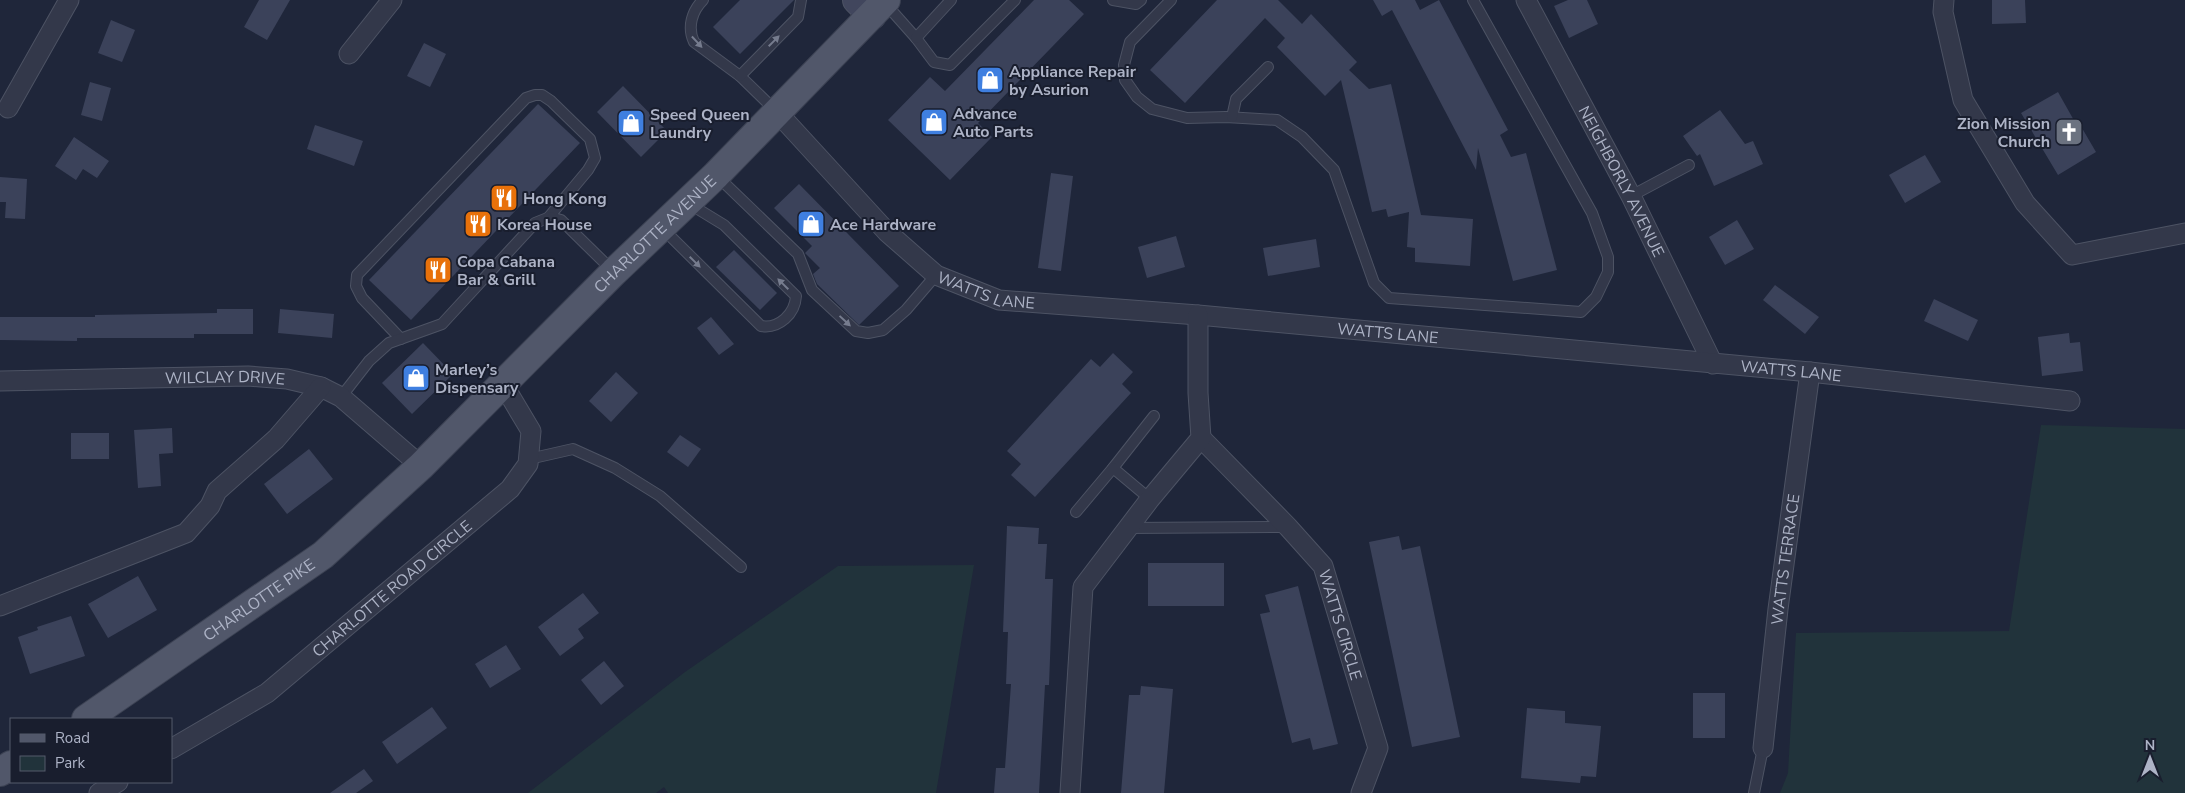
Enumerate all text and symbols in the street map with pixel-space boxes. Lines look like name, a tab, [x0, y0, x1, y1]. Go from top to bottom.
one-way arrow	[691, 36, 702, 48]
one-way arrow	[768, 36, 780, 48]
place label: Appliance Repair by Asurion	[1009, 61, 1137, 101]
shop icon: Appliance Repair by Asurion	[975, 65, 1005, 95]
street label: NEIGHBORLY AVENUE	[1573, 102, 1669, 261]
place label: Advance Auto Parts	[953, 103, 1033, 143]
place label: Speed Queen Laundry	[650, 104, 750, 144]
shop icon: Advance Auto Parts	[919, 107, 949, 137]
shop icon: Speed Queen Laundry	[616, 108, 646, 138]
place label: Zion Mission Church	[1957, 113, 2050, 153]
church icon: Zion Mission Church	[2054, 117, 2084, 147]
street label: CHARLOTTE AVENUE	[589, 171, 721, 298]
restaurant icon: Hong Kong	[489, 183, 519, 213]
place label: Hong Kong	[523, 188, 607, 210]
restaurant icon: Korea House	[463, 209, 493, 239]
shop icon: Ace Hardware	[796, 209, 826, 239]
place label: Korea House	[497, 214, 592, 236]
place label: Ace Hardware	[830, 214, 936, 236]
place label: Copa Cabana Bar & Grill	[457, 251, 555, 291]
restaurant icon: Copa Cabana Bar & Grill	[423, 255, 453, 285]
one-way arrow	[689, 255, 701, 267]
street label: WATTS LANE	[934, 267, 1036, 315]
one-way arrow	[777, 278, 789, 290]
one-way arrow	[838, 315, 850, 327]
street label: WATTS LANE	[1336, 318, 1439, 349]
street label: WATTS LANE	[1739, 356, 1843, 387]
place label: Marley’s Dispensary	[435, 359, 519, 399]
shop icon: Marley’s Dispensary	[401, 363, 431, 393]
street label: WILCLAY DRIVE	[165, 366, 286, 391]
street label: WATTS TERRACE	[1766, 492, 1805, 626]
street label: CHARLOTTE ROAD CIRCLE	[308, 515, 477, 663]
street label: CHARLOTTE PIKE	[199, 554, 320, 647]
street label: WATTS CIRCLE	[1313, 567, 1367, 683]
legend	[10, 718, 172, 783]
text: Road	[55, 728, 90, 748]
north arrow	[2125, 733, 2175, 783]
text: N	[2145, 736, 2155, 755]
text: Park	[55, 753, 85, 773]

